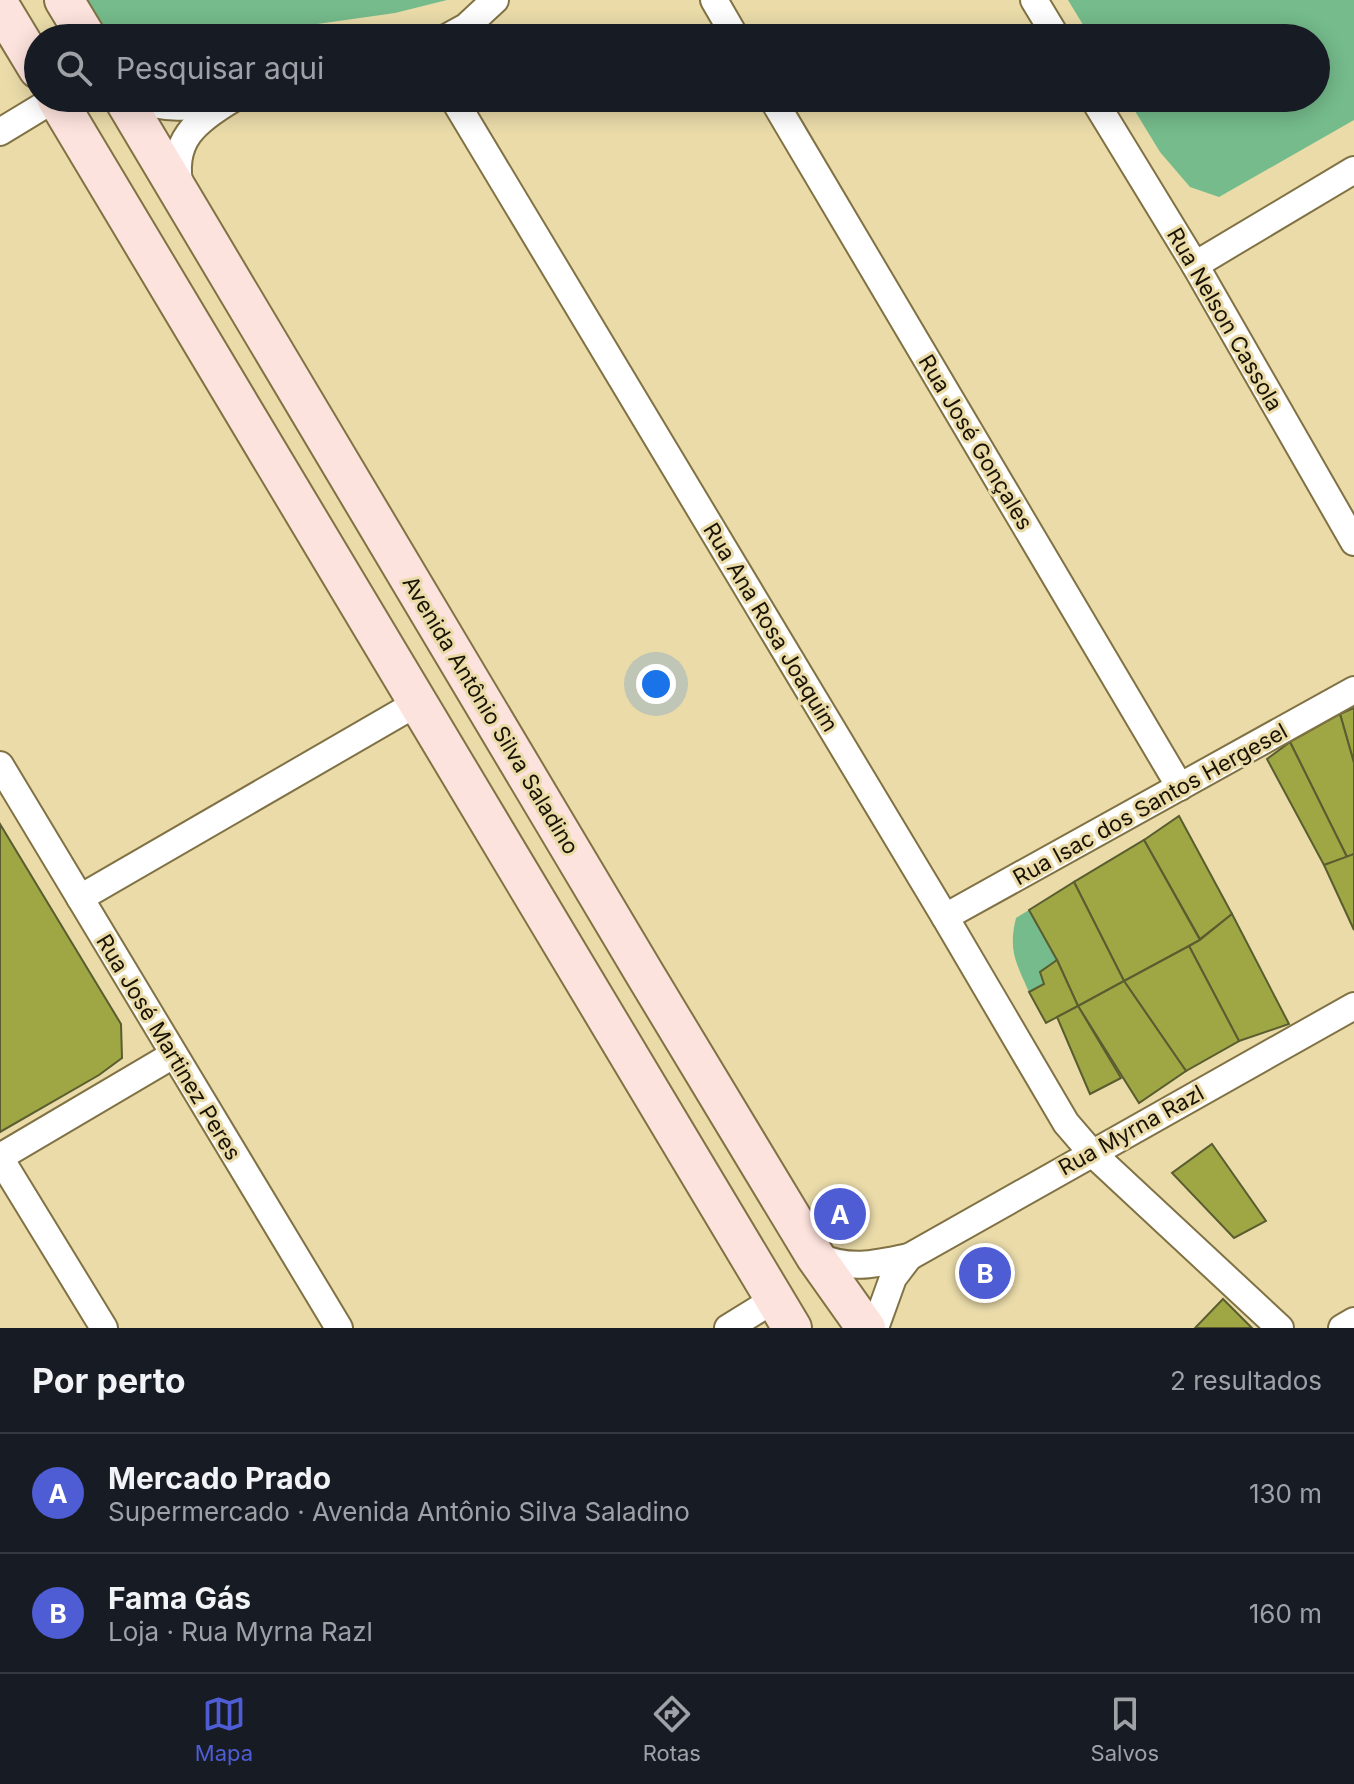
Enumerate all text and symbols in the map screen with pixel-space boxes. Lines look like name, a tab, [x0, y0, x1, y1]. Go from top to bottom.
search box	[24, 24, 1330, 112]
icon: search	[52, 46, 96, 90]
text: Pesquisar aqui	[116, 50, 324, 86]
street label: Rua Nelson Cassola	[1162, 223, 1288, 415]
street label: Rua José Gonçales	[913, 350, 1039, 534]
street label: Rua Ana Rosa Joaquim	[698, 518, 844, 736]
street label: Avenida Antônio Silva Saladino	[398, 571, 584, 859]
your location	[636, 664, 676, 704]
street label: Rua Isac dos Santos Hergesel	[1008, 718, 1292, 890]
street label: Rua José Martinez Peres	[91, 930, 247, 1164]
street label: Rua Myrna Razl	[1054, 1079, 1208, 1181]
pin: A	[814, 1184, 866, 1244]
pin: B	[959, 1243, 1011, 1303]
text: Por perto	[32, 1360, 186, 1401]
text: 2 resultados	[1170, 1365, 1322, 1396]
text: Mercado Prado	[108, 1460, 331, 1496]
text: A	[48, 1478, 68, 1509]
text: 130 m	[1249, 1478, 1322, 1509]
text: Supermercado · Avenida Antônio Silva Saladino	[108, 1496, 690, 1527]
text: Fama Gás	[108, 1580, 251, 1616]
text: B	[49, 1598, 67, 1629]
text: 160 m	[1249, 1598, 1322, 1629]
text: Loja · Rua Myrna Razl	[108, 1616, 373, 1647]
tab: Mapa	[195, 1692, 253, 1766]
tab: Rotas	[643, 1692, 701, 1766]
tab: Salvos	[1091, 1692, 1159, 1766]

